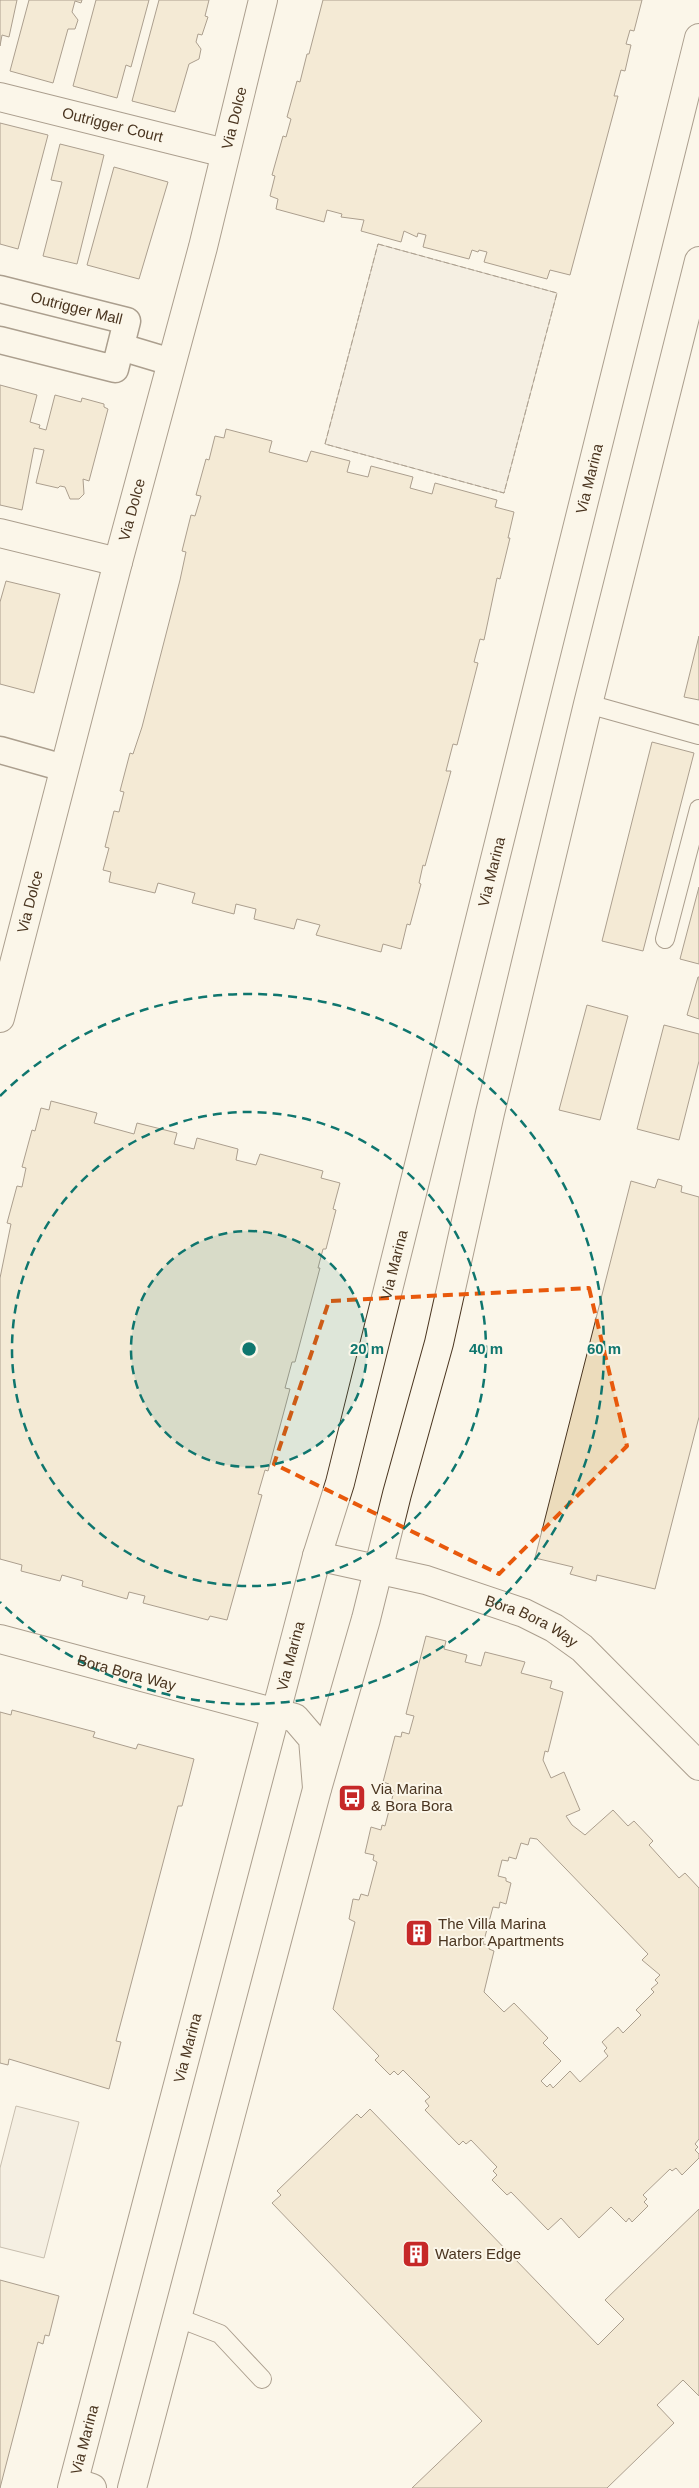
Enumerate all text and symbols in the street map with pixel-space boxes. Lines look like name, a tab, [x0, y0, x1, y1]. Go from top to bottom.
street label: Via Dolce	[218, 85, 250, 151]
street label: Outrigger Court	[60, 104, 166, 145]
street label: Outrigger Mall	[29, 288, 125, 328]
street label: Via Marina	[572, 441, 606, 515]
street label: Via Dolce	[115, 477, 148, 543]
street label: Via Marina	[475, 834, 508, 908]
street label: Via Dolce	[13, 869, 46, 935]
street label: Via Marina	[377, 1227, 411, 1301]
centre of rings	[240, 1340, 258, 1358]
text: 20 m	[350, 1340, 384, 1357]
text: 40 m	[469, 1340, 503, 1357]
text: 60 m	[587, 1340, 621, 1357]
street label: Bora Bora Way	[483, 1592, 582, 1651]
street label: Via Marina	[273, 1619, 308, 1693]
street label: Bora Bora Way	[76, 1651, 178, 1694]
place label: Via Marina & Bora Bora	[371, 1780, 453, 1814]
bus stop icon: Via Marina & Bora Bora	[337, 1783, 367, 1813]
place label: The Villa Marina Harbor Apartments	[438, 1915, 564, 1949]
building icon: The Villa Marina Harbor Apartments	[404, 1918, 434, 1948]
street label: Via Marina	[170, 2010, 205, 2085]
building icon: Waters Edge	[401, 2239, 431, 2269]
place label: Waters Edge	[435, 2245, 521, 2262]
street label: Via Marina	[67, 2402, 102, 2476]

